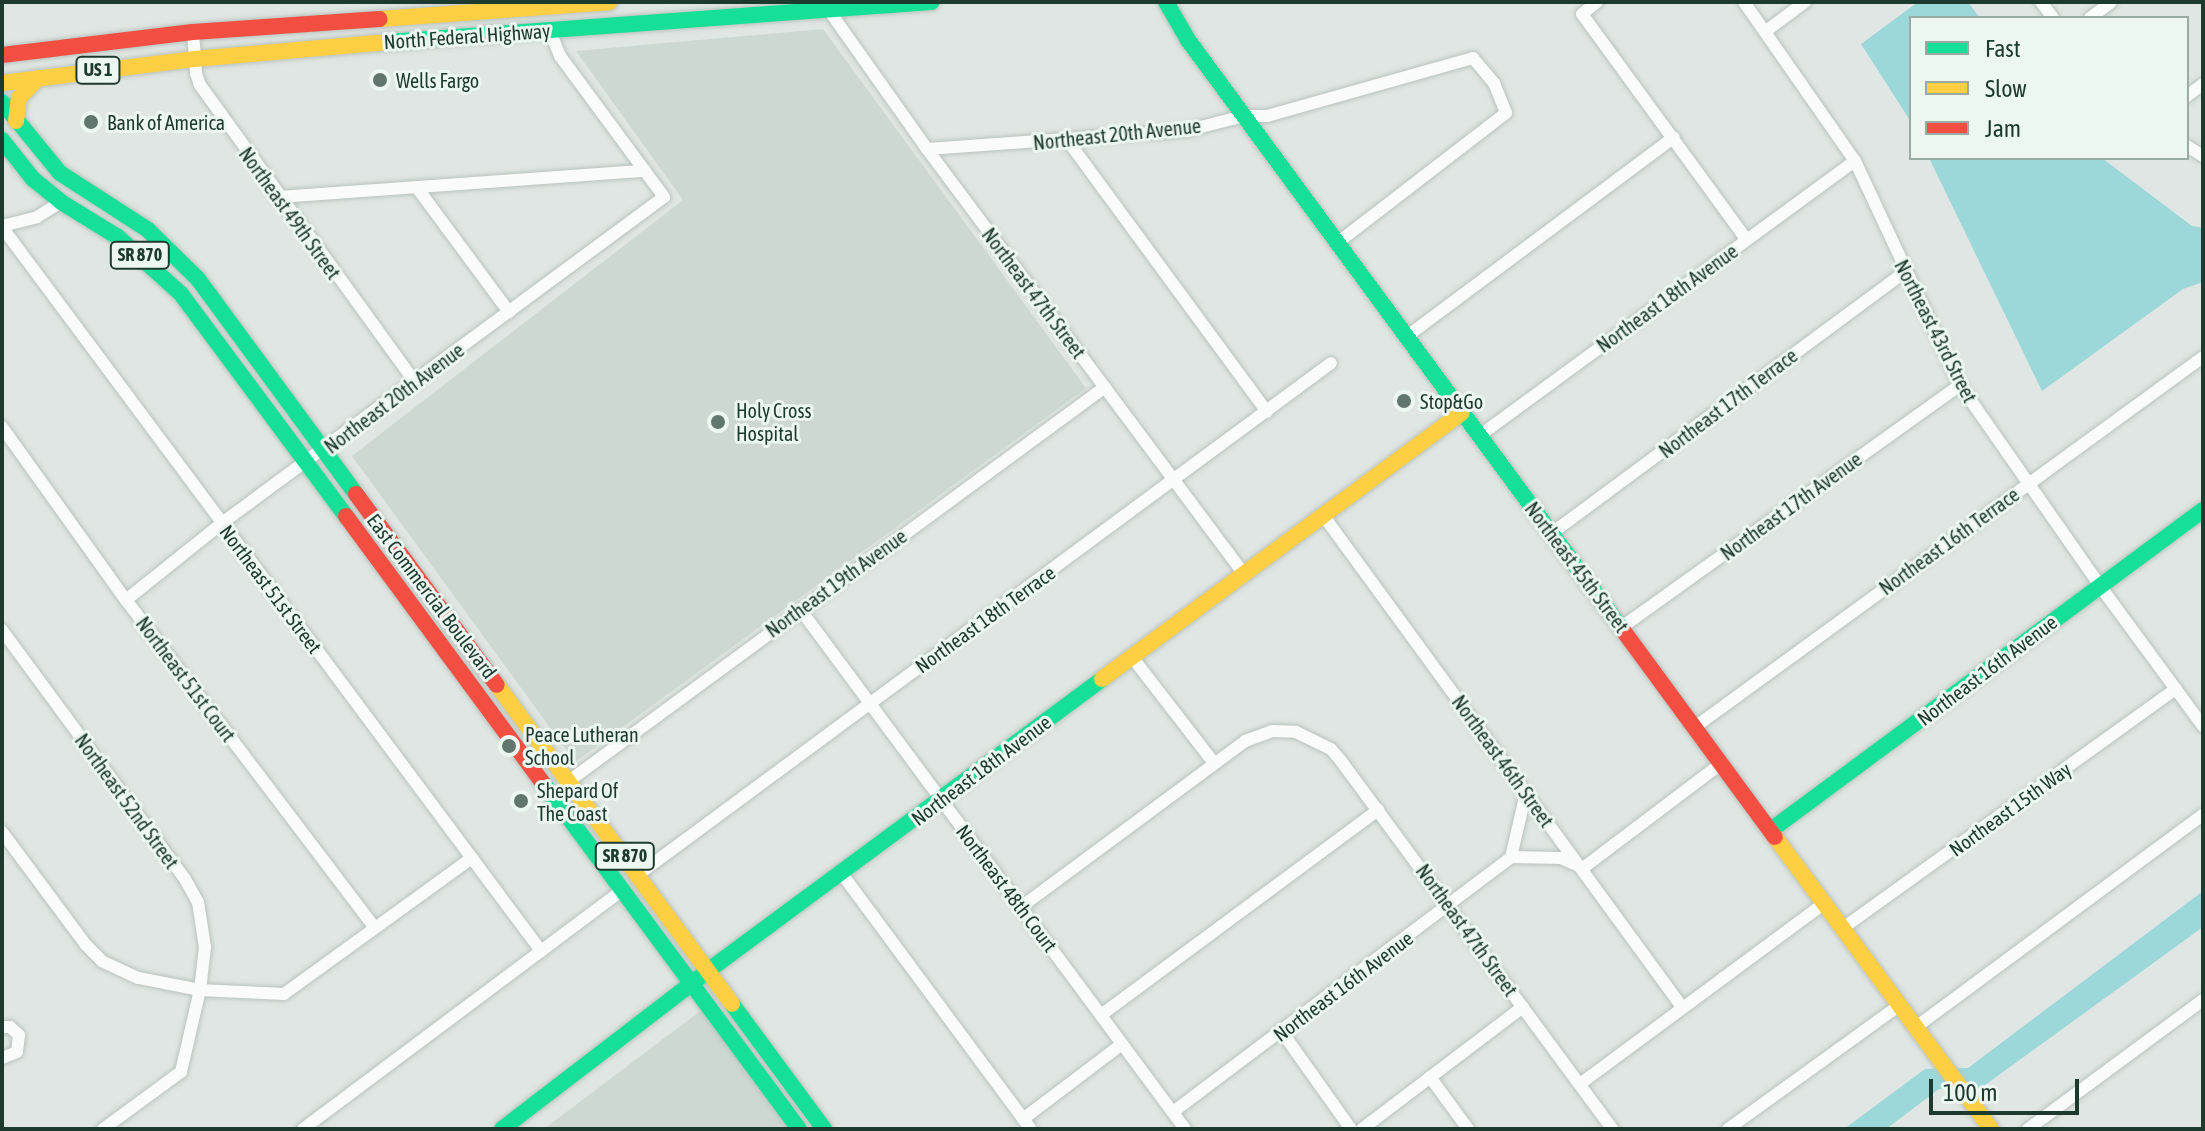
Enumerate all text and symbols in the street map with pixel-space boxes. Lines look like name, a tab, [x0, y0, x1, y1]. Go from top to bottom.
legend	[1909, 16, 2189, 160]
street label: North Federal Highway	[383, 18, 551, 54]
text: Fast	[1985, 35, 2021, 62]
road number: US 1	[74, 56, 122, 84]
place label: Wells Fargo	[396, 68, 479, 92]
marker: Wells Fargo	[371, 71, 389, 89]
text: Slow	[1985, 75, 2027, 102]
place label: Bank of America	[107, 110, 225, 134]
marker: Bank of America	[82, 113, 100, 131]
street label: Northeast 20th Avenue	[1032, 113, 1202, 155]
text: Jam	[1985, 115, 2021, 142]
street label: Northeast 49th Street	[234, 142, 346, 284]
street label: Northeast 47th Street	[977, 223, 1091, 363]
street label: Northeast 18th Avenue	[1592, 239, 1742, 357]
road number: SR 870	[108, 241, 172, 269]
street label: Northeast 43rd Street	[1890, 256, 1982, 406]
street label: Northeast 20th Avenue	[319, 338, 469, 458]
street label: Northeast 17th Terrace	[1654, 343, 1802, 463]
place label: Stop&Go	[1420, 389, 1483, 413]
marker: Stop&Go	[1395, 392, 1413, 410]
place label: Holy Cross Hospital	[736, 398, 812, 445]
marker: Holy Cross Hospital	[707, 411, 729, 433]
street label: Northeast 17th Avenue	[1716, 447, 1866, 565]
street label: Northeast 16th Terrace	[1874, 482, 2024, 600]
street label: Northeast 45th Street	[1520, 497, 1634, 637]
street label: East Commercial Boulevard	[362, 509, 502, 683]
street label: Northeast 51st Street	[215, 520, 327, 658]
street label: Northeast 19th Avenue	[761, 524, 911, 642]
street label: Northeast 18th Terrace	[910, 560, 1060, 678]
street label: Northeast 16th Avenue	[1912, 610, 2062, 730]
street label: Northeast 51st Court	[131, 612, 241, 746]
street label: Northeast 46th Street	[1447, 690, 1559, 832]
street label: Northeast 18th Avenue	[906, 710, 1056, 830]
place label: Peace Lutheran School	[525, 722, 639, 769]
street label: Northeast 52nd Street	[70, 729, 184, 873]
marker: Peace Lutheran School	[500, 737, 518, 755]
street label: Northeast 15th Way	[1944, 757, 2076, 861]
place label: Shepard Of The Coast	[537, 778, 618, 825]
marker: Shepard Of The Coast	[512, 792, 530, 810]
street label: Northeast 48th Court	[951, 820, 1063, 956]
road number: SR 870	[593, 842, 657, 870]
street label: Northeast 47th Street	[1411, 859, 1523, 1001]
street label: Northeast 16th Avenue	[1268, 926, 1418, 1046]
scale bar	[1933, 1063, 2083, 1113]
text: 100 m	[1943, 1079, 1997, 1106]

